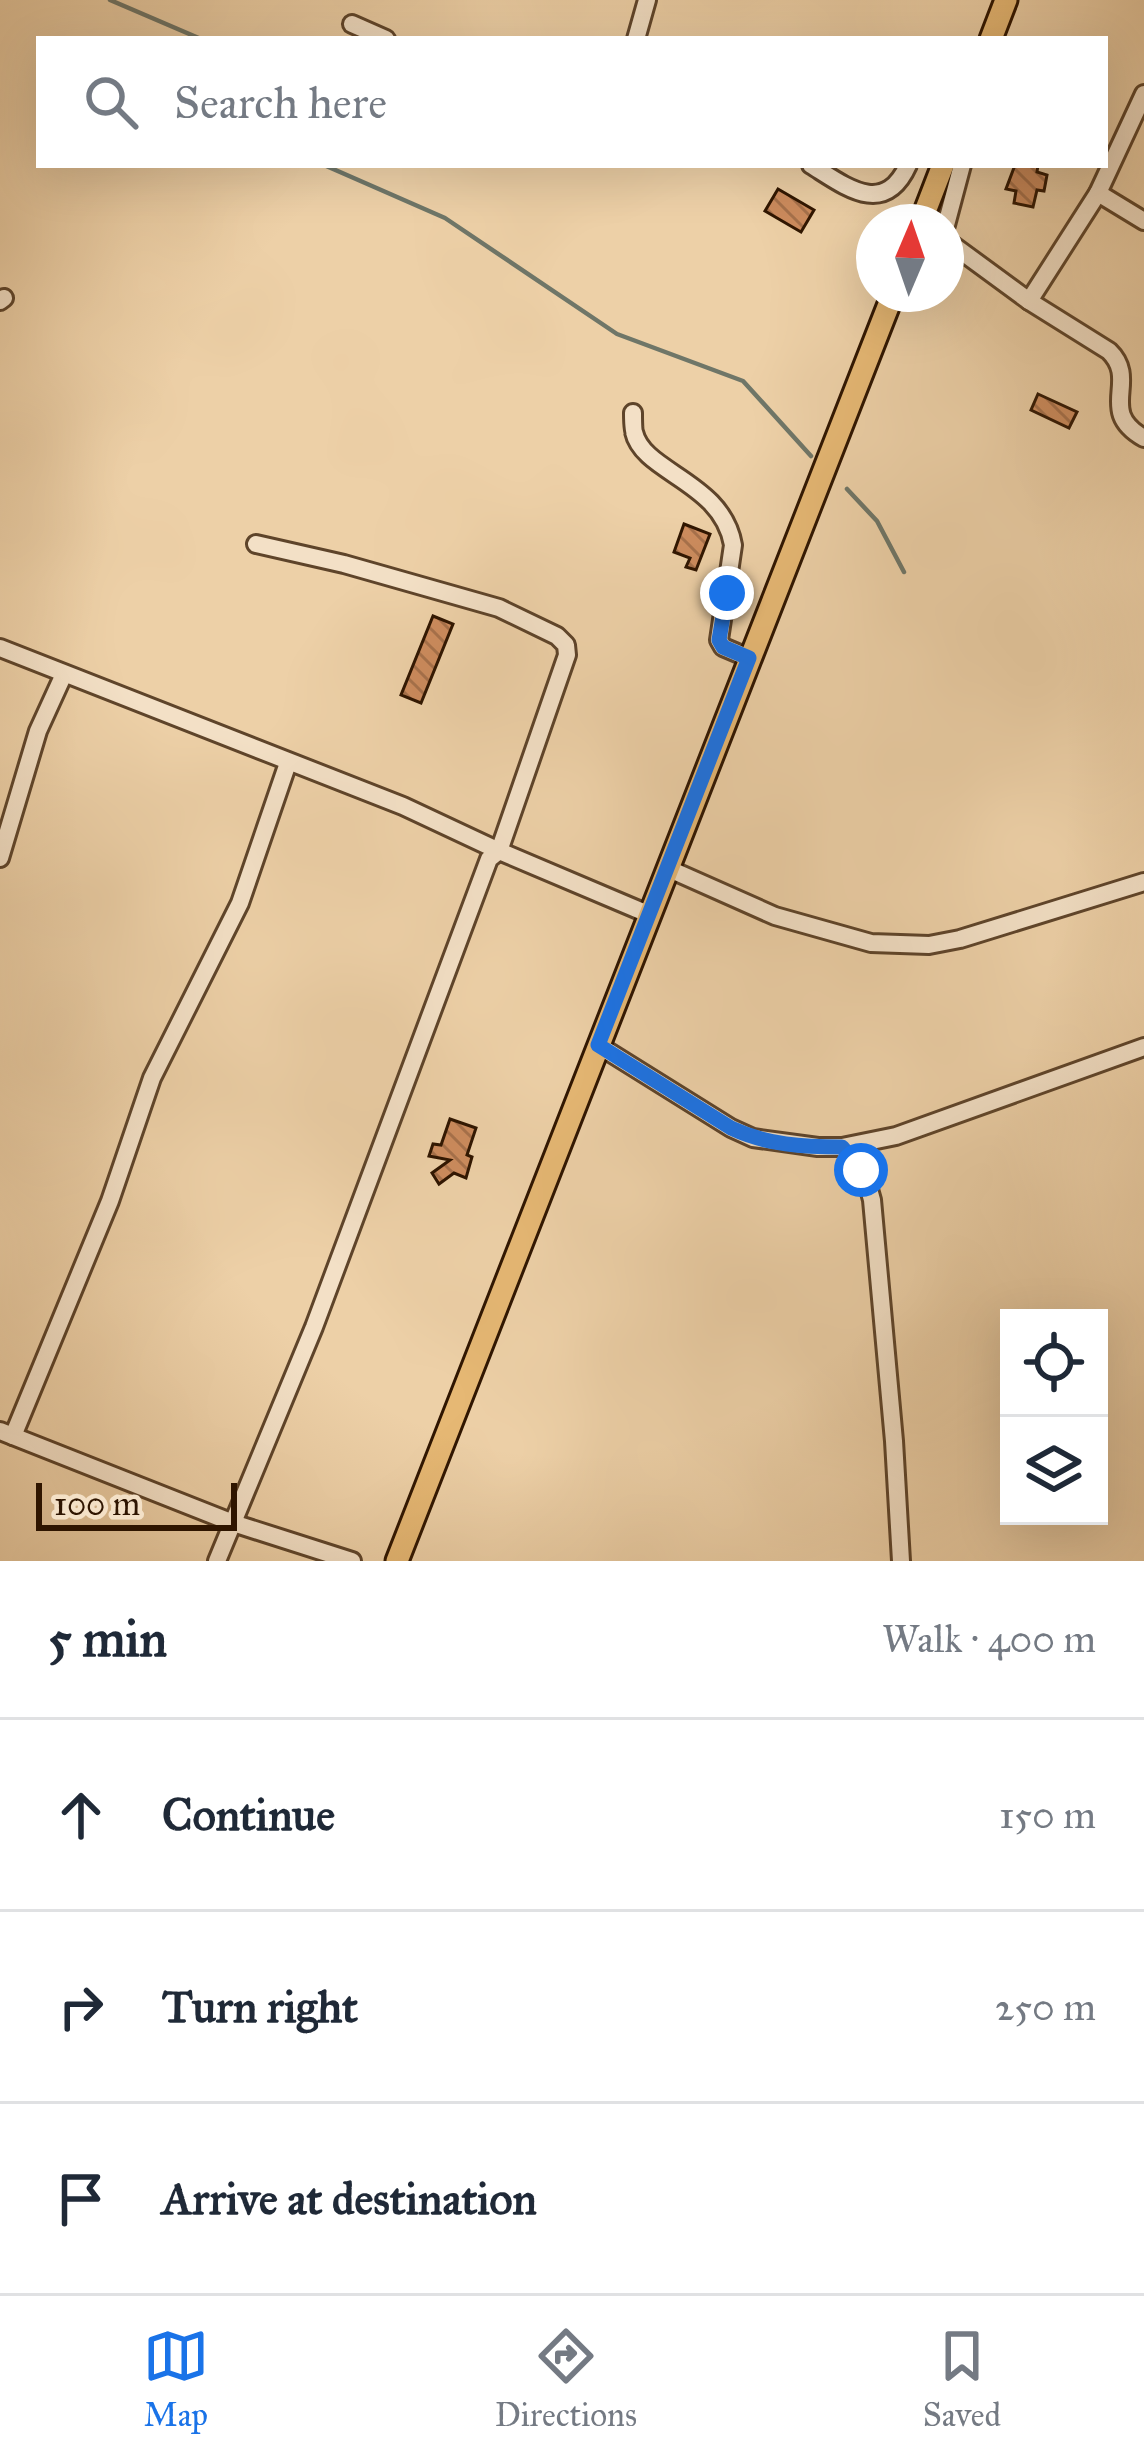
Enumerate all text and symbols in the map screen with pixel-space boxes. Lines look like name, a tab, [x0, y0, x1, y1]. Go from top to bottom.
search box	[36, 36, 1108, 168]
icon: search	[78, 69, 144, 135]
text: Search here	[174, 75, 387, 130]
north arrow	[856, 204, 964, 312]
route end	[700, 566, 754, 620]
route start	[834, 1143, 888, 1197]
map controls	[1000, 1309, 1108, 1525]
button: locate	[1000, 1309, 1108, 1417]
button: layers	[1000, 1417, 1108, 1525]
scale bar	[36, 1477, 237, 1530]
text: 100 m	[54, 1484, 140, 1524]
text: 5 min	[48, 1608, 167, 1670]
text: Walk · 400 m	[882, 1615, 1096, 1663]
icon: ahead	[48, 1782, 114, 1848]
text: Continue	[162, 1787, 335, 1842]
text: 150 m	[999, 1791, 1096, 1839]
icon: right	[48, 1974, 114, 2040]
text: Turn right	[162, 1979, 358, 2034]
text: 250 m	[995, 1983, 1096, 2031]
icon: arrive	[48, 2166, 114, 2232]
text: Arrive at destination	[162, 2171, 537, 2226]
tab: Map	[143, 2323, 209, 2435]
tab: Directions	[495, 2323, 637, 2435]
tab: Saved	[923, 2323, 1001, 2435]

